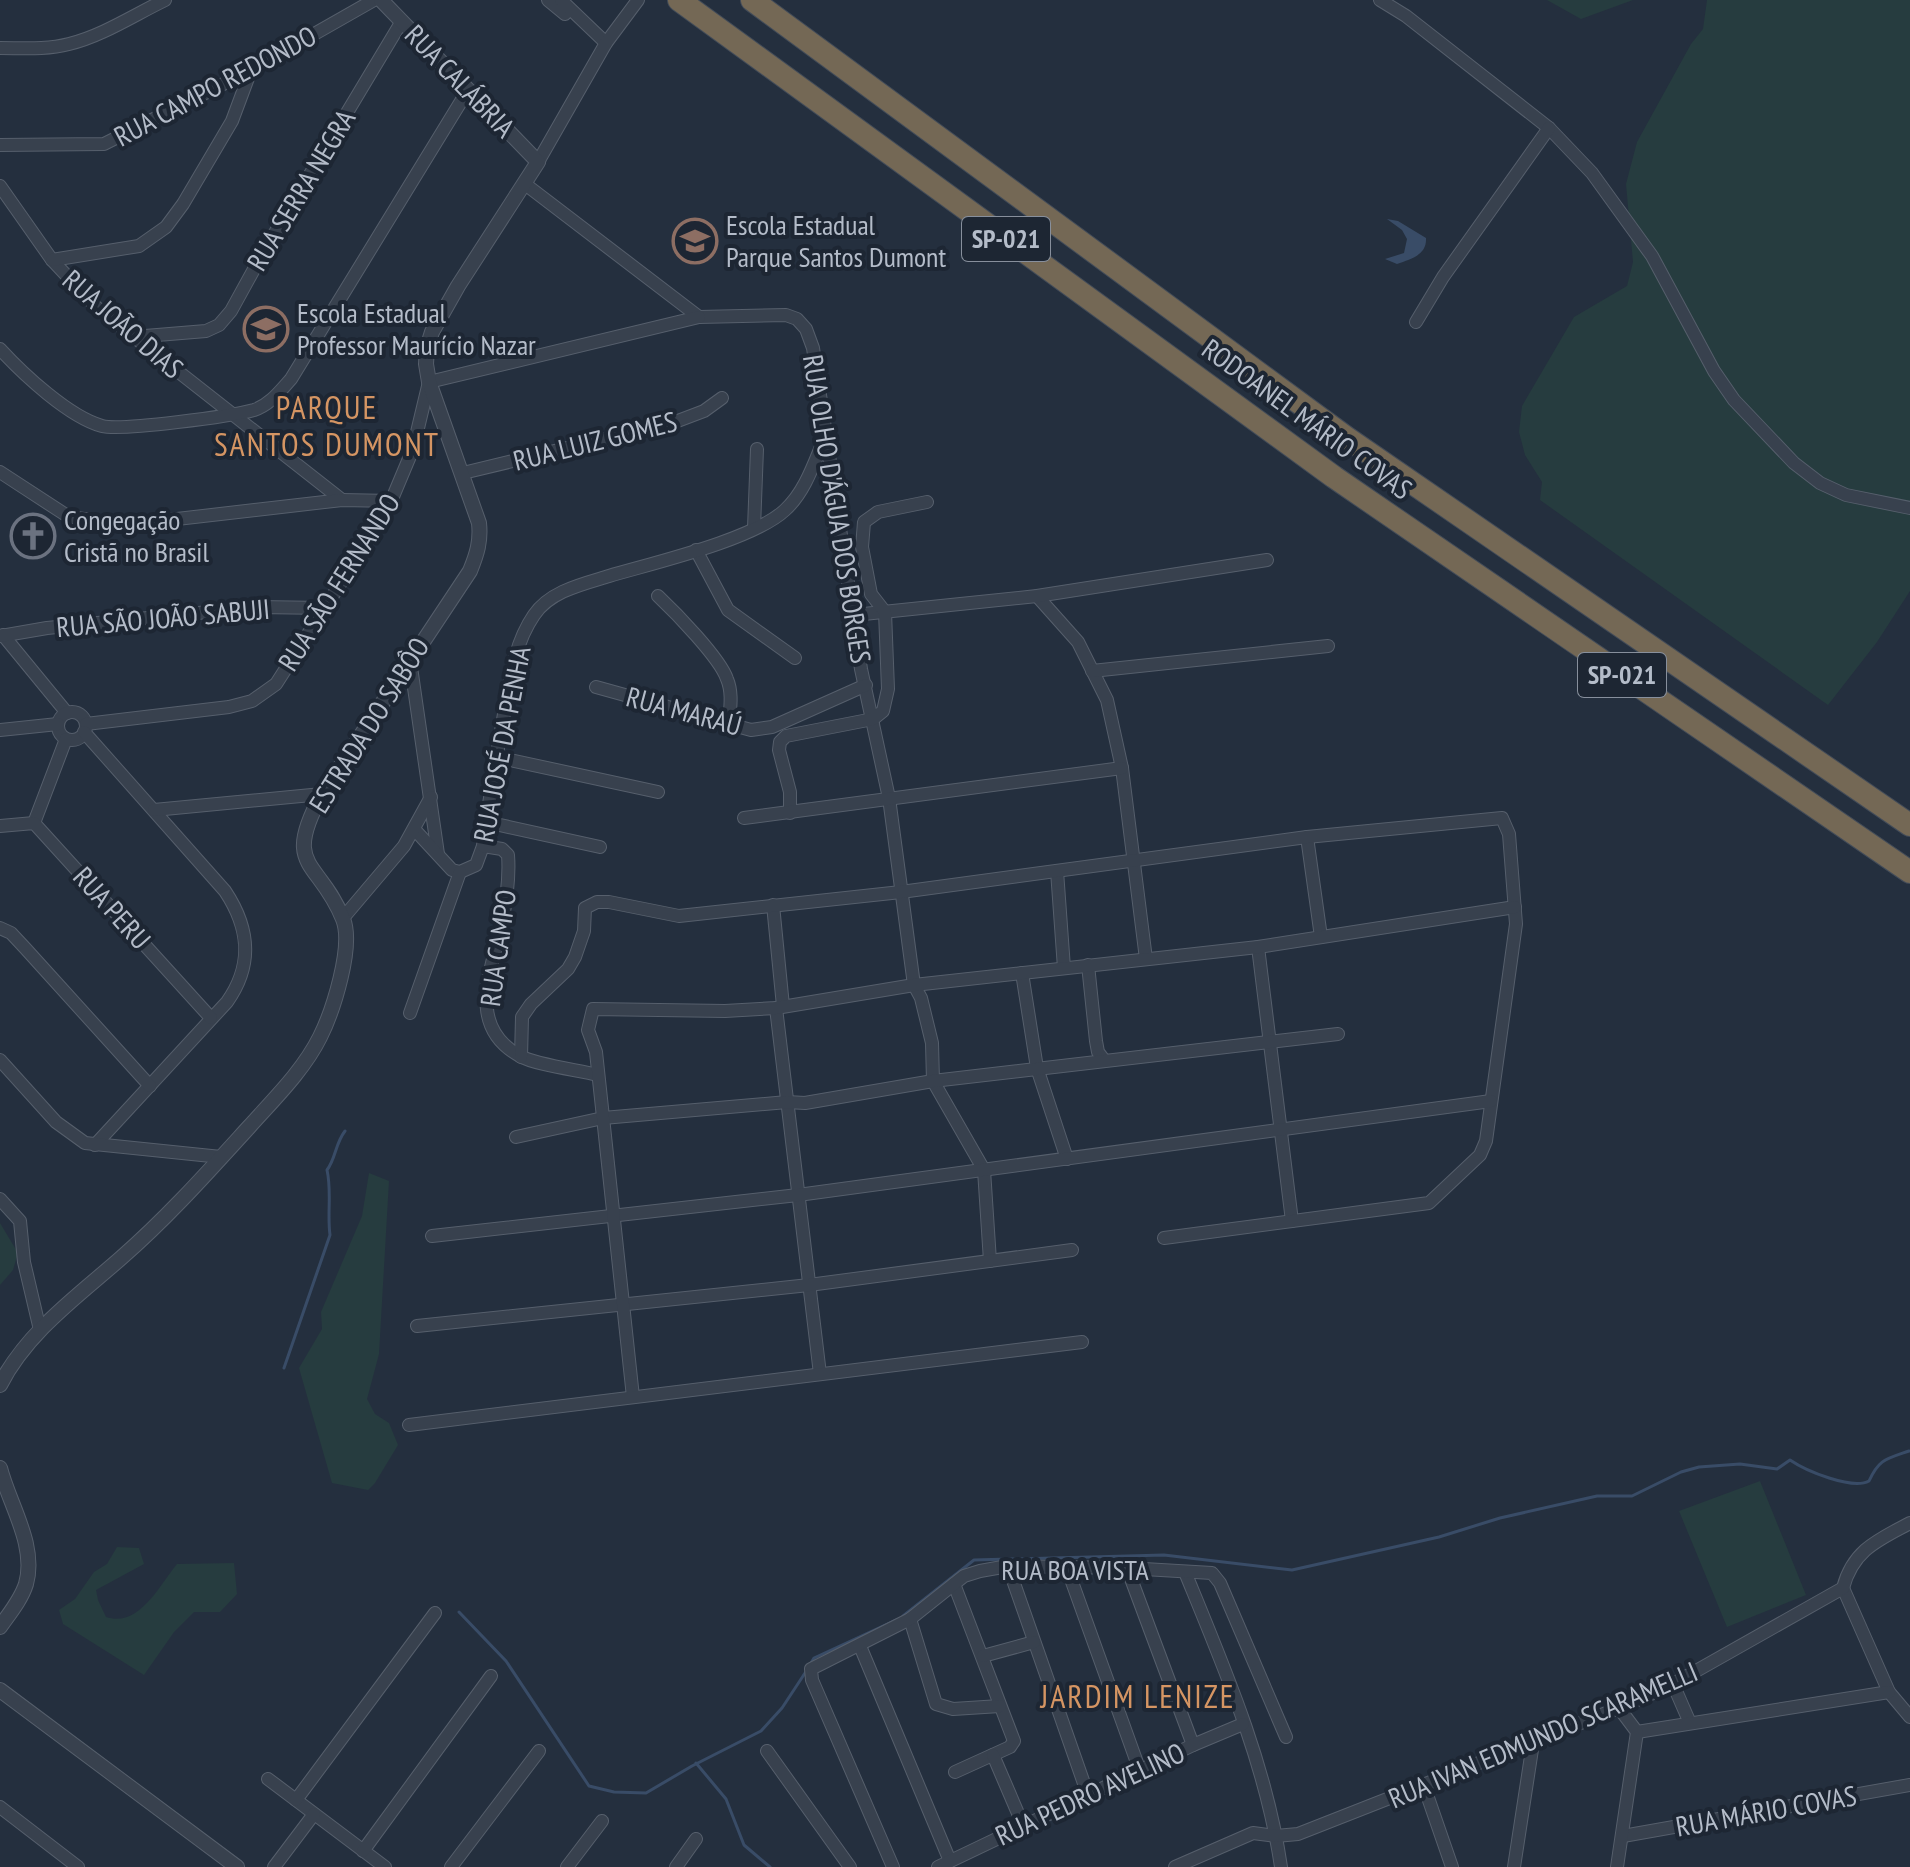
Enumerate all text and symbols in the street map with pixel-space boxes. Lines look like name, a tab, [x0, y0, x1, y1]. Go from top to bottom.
street label: RUA CALÁBRIA	[397, 16, 524, 146]
street label: RUA CAMPO REDONDO	[107, 17, 322, 154]
street label: RUA SERRA NEGRA	[238, 102, 364, 277]
place label: Escola Estadual Parque Santos Dumont	[726, 206, 946, 275]
school or university icon: Escola Estadual Parque Santos Dumont	[671, 217, 719, 265]
road number: SP-021	[962, 217, 1050, 261]
street label: RUA JOÃO DIAS	[55, 261, 191, 386]
place label: Escola Estadual Professor Maurício Nazar	[297, 294, 536, 363]
school or university icon: Escola Estadual Professor Maurício Nazar	[242, 305, 290, 353]
street label: RODOANEL MÁRIO COVAS	[1195, 330, 1420, 507]
street label: RUA OLHO D'ÁGUA DOS BORGES	[795, 352, 880, 666]
district label: PARQUE SANTOS DUMONT	[214, 386, 440, 465]
street label: RUA LUIZ GOMES	[509, 402, 681, 479]
street label: RUA SÃO FERNANDO	[269, 486, 408, 677]
place label: Congegação Cristã no Brasil	[64, 501, 209, 570]
church icon: Congegação Cristã no Brasil	[9, 512, 57, 560]
street label: RUA SÃO JOÃO SABUJI	[55, 590, 271, 645]
street label: ESTRADA DO SABÔO	[300, 630, 437, 819]
street label: RUA JOSÉ DA PENHA	[464, 642, 539, 845]
road number: SP-021	[1578, 653, 1666, 697]
street label: RUA MARAÚ	[622, 677, 746, 744]
street label: RUA PERU	[66, 859, 159, 957]
street label: RUA CAMPO	[471, 887, 524, 1008]
street label: RUA BOA VISTA	[1001, 1551, 1150, 1588]
street label: RUA IVAN EDMUNDO SCARAMELLI	[1383, 1653, 1703, 1816]
district label: JARDIM LENIZE	[1039, 1675, 1236, 1717]
street label: RUA PEDRO AVELINO	[989, 1734, 1190, 1854]
street label: RUA MÁRIO COVAS	[1673, 1776, 1859, 1845]

